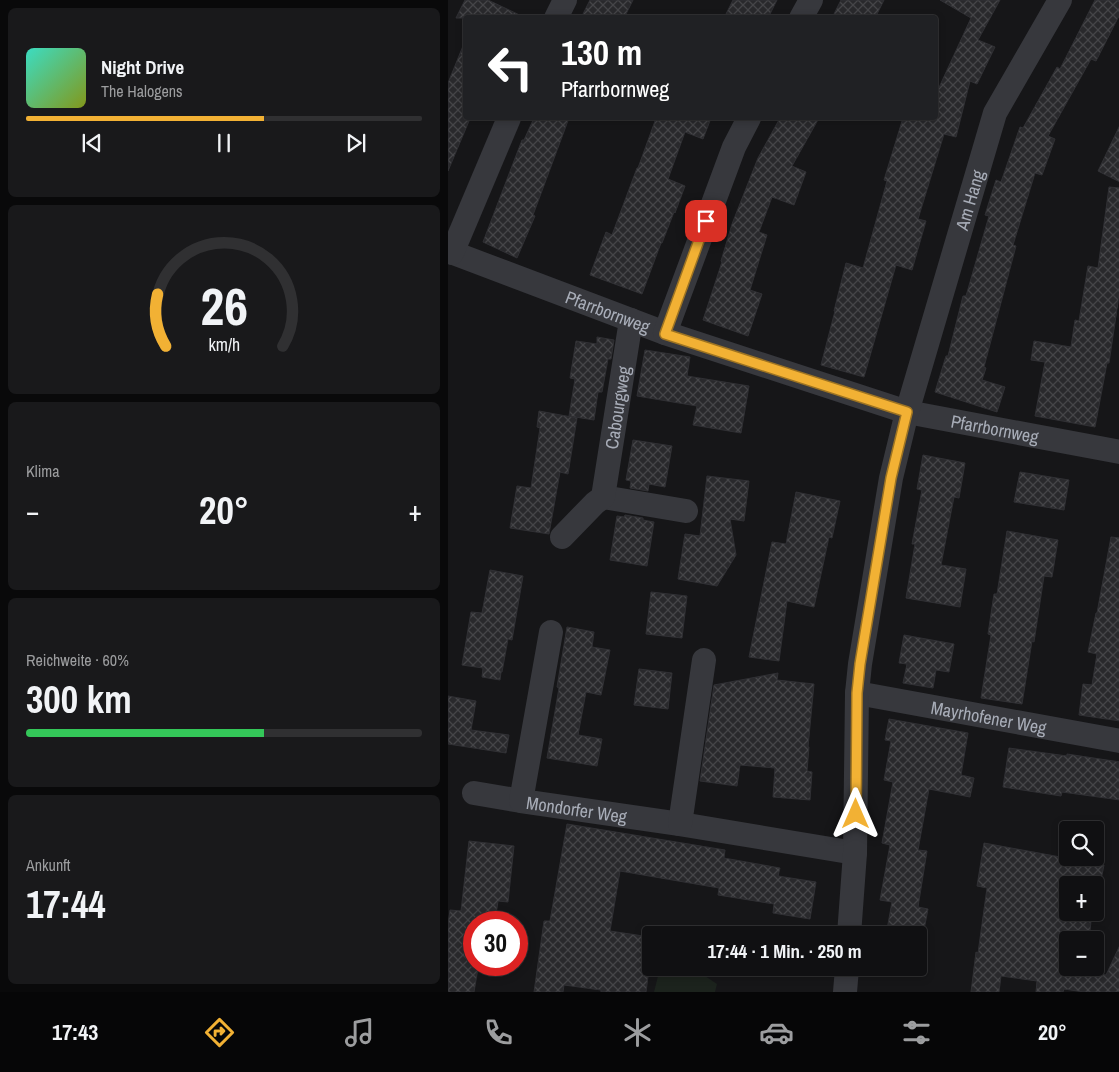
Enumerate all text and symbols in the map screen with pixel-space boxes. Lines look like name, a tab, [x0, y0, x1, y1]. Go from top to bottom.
text: 130 m	[561, 29, 642, 76]
icon: left	[478, 35, 543, 100]
text: Night Drive	[101, 54, 184, 80]
text: Pfarrbornweg	[561, 74, 669, 104]
text: The Halogens	[101, 80, 183, 102]
icon: previous	[78, 129, 106, 157]
icon: pause	[210, 129, 238, 157]
icon: next	[342, 129, 370, 157]
street label: Am Hang	[948, 166, 990, 234]
pin	[685, 200, 727, 242]
icon: arrive	[692, 207, 720, 235]
text: 26	[200, 271, 248, 341]
street label: Pfarrbornweg	[562, 284, 655, 339]
text: km/h	[208, 333, 240, 357]
street label: Cabourgweg	[598, 363, 636, 451]
street label: Pfarrbornweg	[949, 408, 1042, 449]
text: Klima	[26, 460, 60, 482]
text: 20°	[199, 485, 249, 536]
text: −	[26, 492, 39, 530]
text: +	[409, 492, 422, 530]
text: Reichweite · 60%	[26, 649, 129, 671]
text: 300 km	[26, 674, 132, 725]
street label: Mayrhofener Weg	[929, 694, 1049, 740]
position arrow	[829, 787, 881, 839]
street label: Mondorfer Weg	[525, 789, 630, 829]
map controls	[1059, 821, 1104, 976]
button: search	[1059, 821, 1104, 866]
text: Ankunft	[26, 854, 71, 876]
button: +	[1059, 876, 1104, 921]
text: 17:44	[26, 879, 106, 930]
speed limit sign: 30	[463, 911, 528, 976]
button: −	[1059, 931, 1104, 976]
text: 17:44 · 1 Min. · 250 m	[707, 938, 862, 964]
icon: directions	[202, 1015, 237, 1050]
icon: music	[342, 1015, 377, 1050]
icon: phone	[481, 1015, 516, 1050]
icon: climate	[620, 1015, 655, 1050]
icon: car	[759, 1015, 794, 1050]
icon: filters	[899, 1015, 934, 1050]
text: 17:43	[52, 1017, 98, 1047]
text: 20°	[1038, 1017, 1067, 1047]

